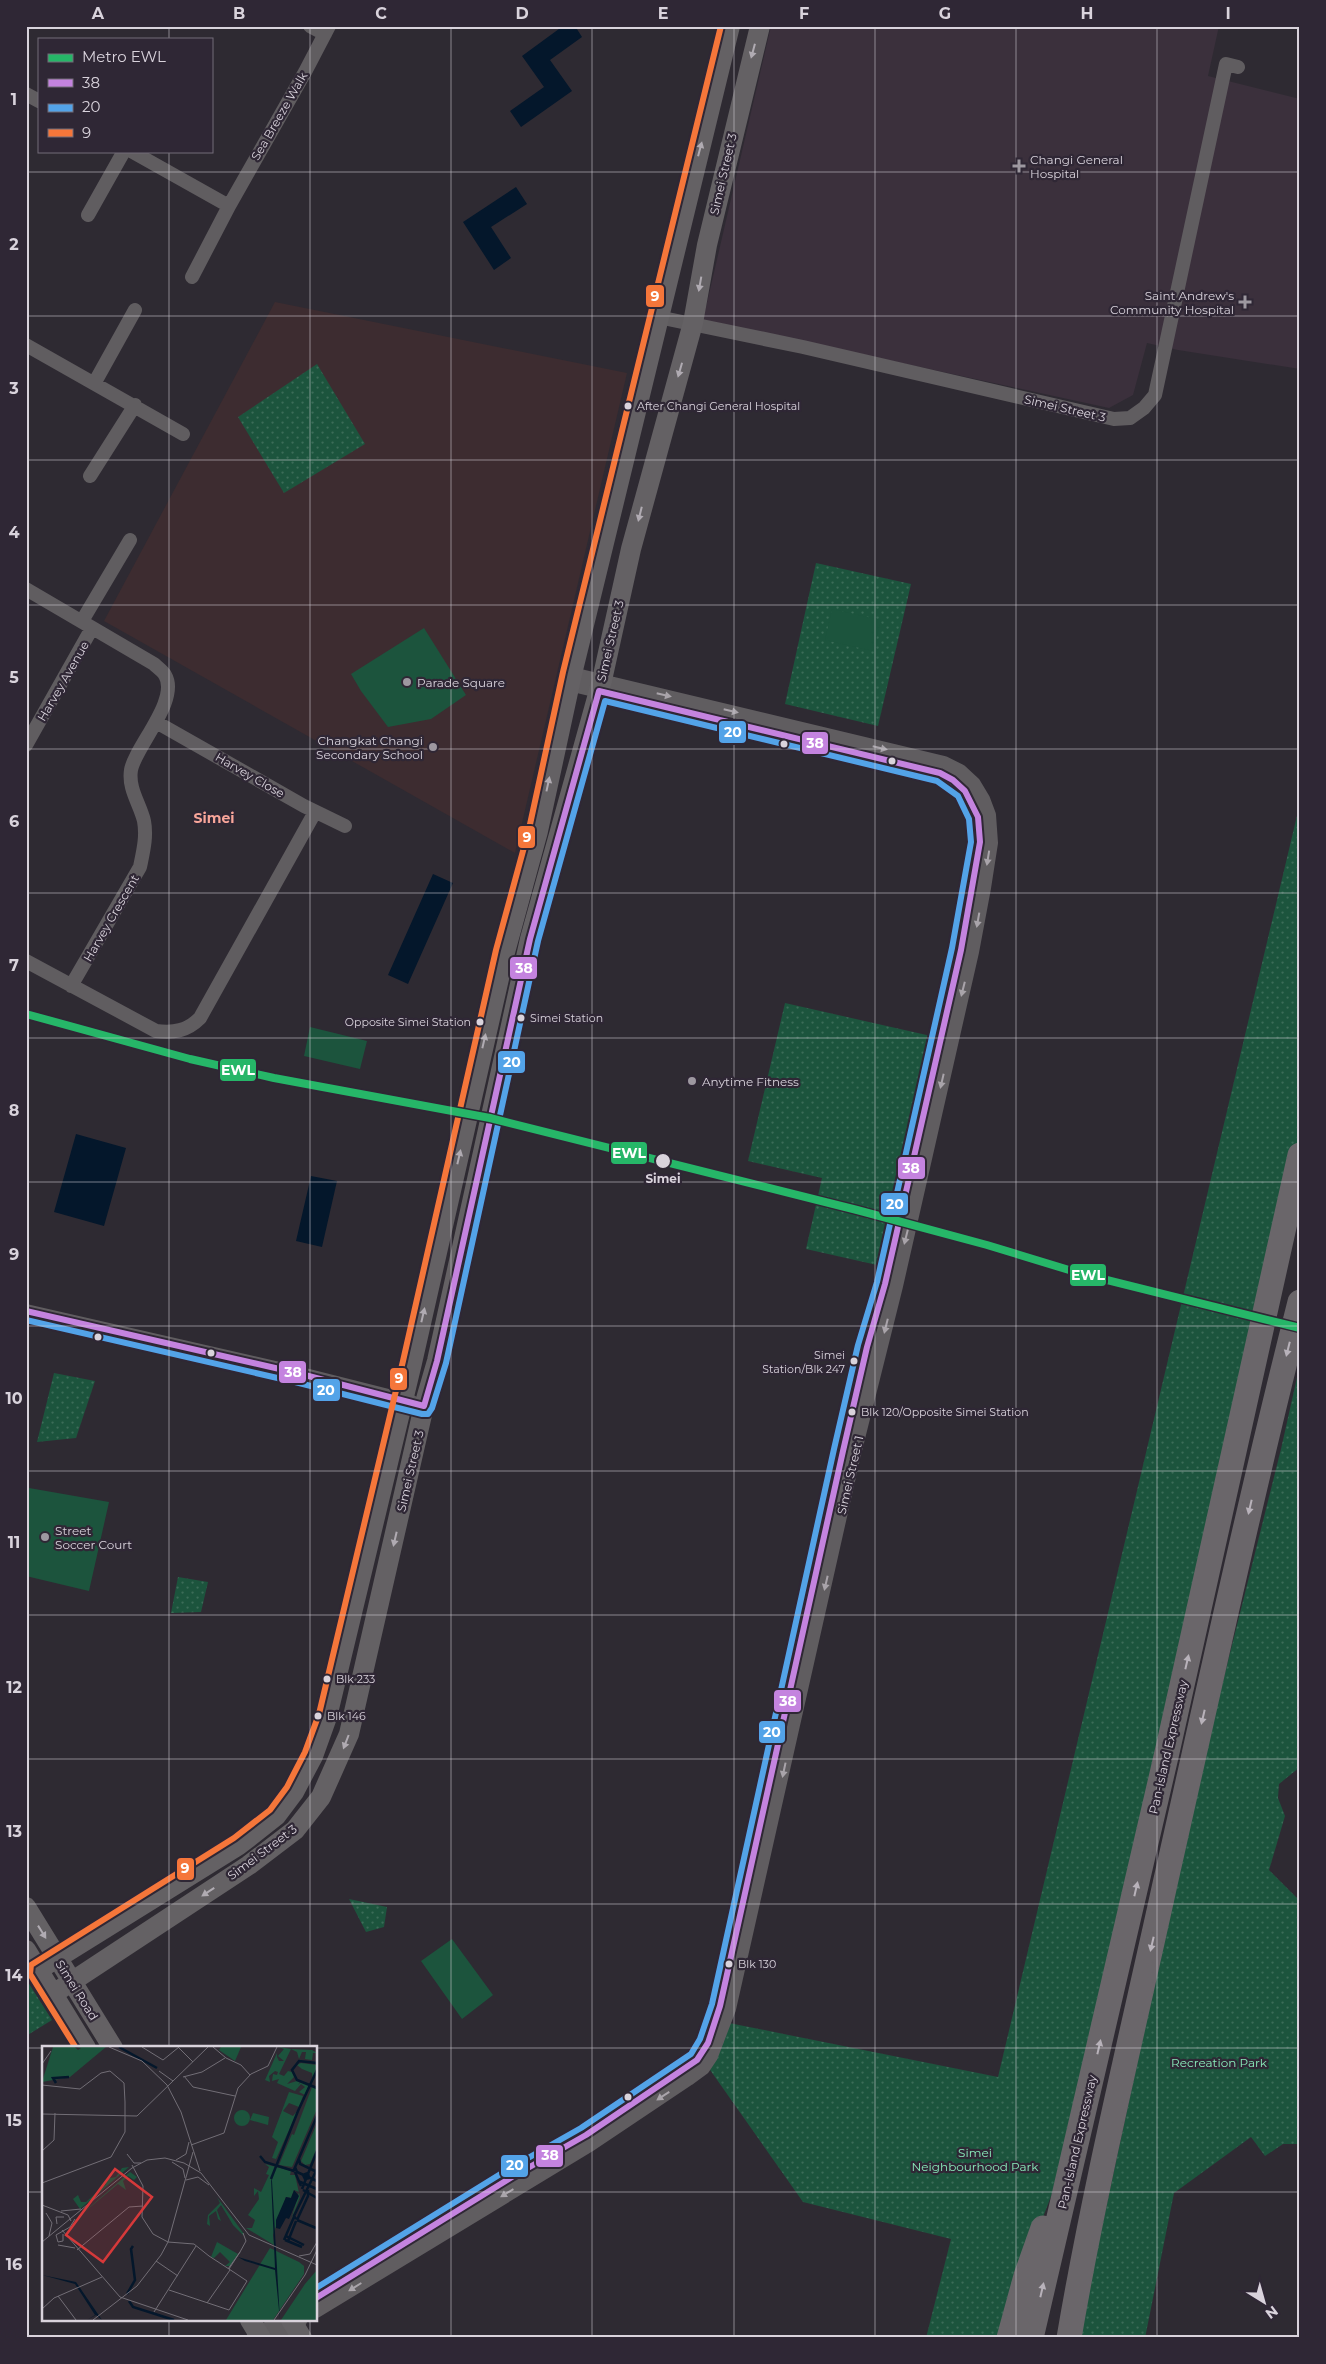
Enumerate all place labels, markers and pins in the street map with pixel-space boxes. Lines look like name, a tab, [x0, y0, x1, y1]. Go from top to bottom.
place label: Changi General Hospital	[1030, 152, 1123, 181]
marker: Changi General Hospital	[1012, 159, 1026, 173]
place label: Saint Andrew's Community Hospital	[1110, 288, 1234, 317]
marker: Saint Andrew's Community Hospital	[1238, 295, 1252, 309]
place label: After Changi General Hospital	[637, 399, 800, 413]
marker: After Changi General Hospital	[623, 401, 633, 411]
place label: Parade Square	[417, 675, 505, 690]
marker: Parade Square	[401, 676, 413, 688]
place label: Changkat Changi Secondary School	[316, 733, 423, 762]
unlabelled marker	[779, 739, 789, 749]
marker: Changkat Changi Secondary School	[427, 741, 439, 753]
unlabelled marker	[887, 756, 897, 766]
place label: Simei Station	[530, 1011, 603, 1025]
marker: Simei Station	[516, 1013, 526, 1023]
place label: Opposite Simei Station	[345, 1015, 471, 1029]
marker: Opposite Simei Station	[475, 1017, 485, 1027]
place label: Anytime Fitness	[702, 1074, 799, 1089]
marker: Anytime Fitness	[686, 1075, 698, 1087]
marker: Simei	[654, 1152, 672, 1170]
place label: Simei	[645, 1171, 681, 1186]
unlabelled marker	[93, 1332, 103, 1342]
unlabelled marker	[206, 1348, 216, 1358]
place label: Simei Station/Blk 247	[762, 1348, 845, 1376]
marker: Simei Station/Blk 247	[849, 1356, 859, 1366]
place label: Blk 120/Opposite Simei Station	[861, 1405, 1029, 1419]
marker: Blk 120/Opposite Simei Station	[847, 1407, 857, 1417]
place label: Street Soccer Court	[55, 1523, 132, 1552]
marker: Street Soccer Court	[39, 1531, 51, 1543]
place label: Blk 233	[336, 1672, 375, 1686]
marker: Blk 233	[322, 1674, 332, 1684]
place label: Blk 146	[327, 1709, 366, 1723]
marker: Blk 146	[313, 1711, 323, 1721]
place label: Blk 130	[738, 1957, 776, 1971]
marker: Blk 130	[724, 1959, 734, 1969]
unlabelled marker	[623, 2092, 633, 2102]

